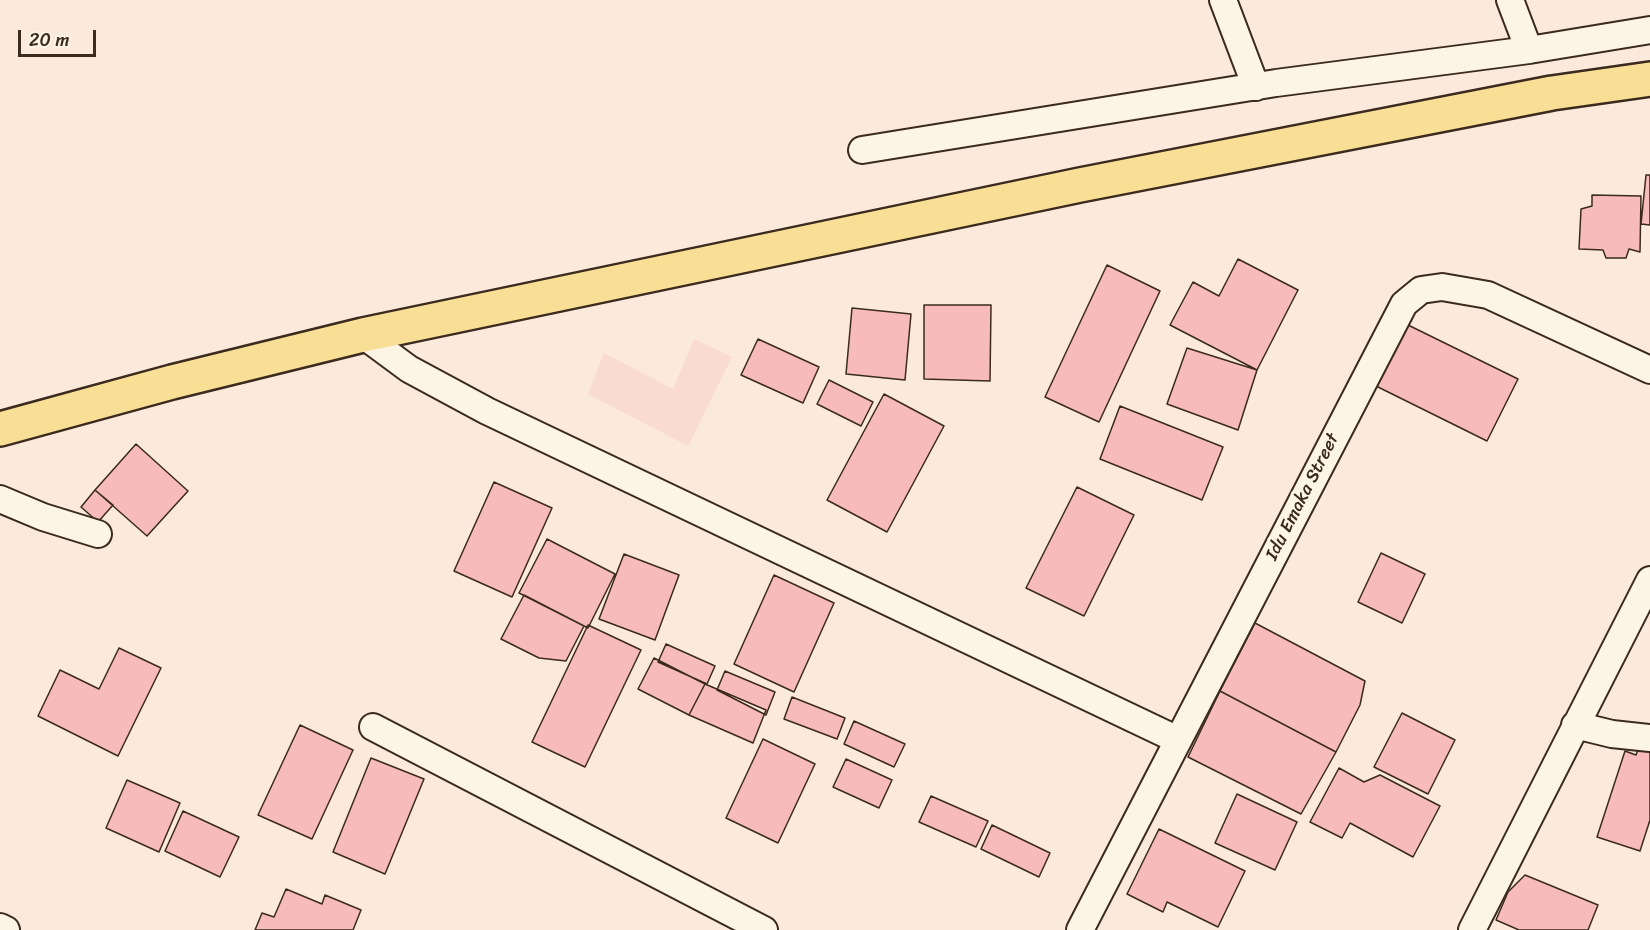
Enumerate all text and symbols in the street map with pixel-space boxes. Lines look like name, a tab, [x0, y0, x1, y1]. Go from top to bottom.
scale bar	[21, 18, 99, 56]
text: 20 m	[29, 24, 69, 56]
street label: Idu Emaka Street	[1262, 430, 1344, 564]

